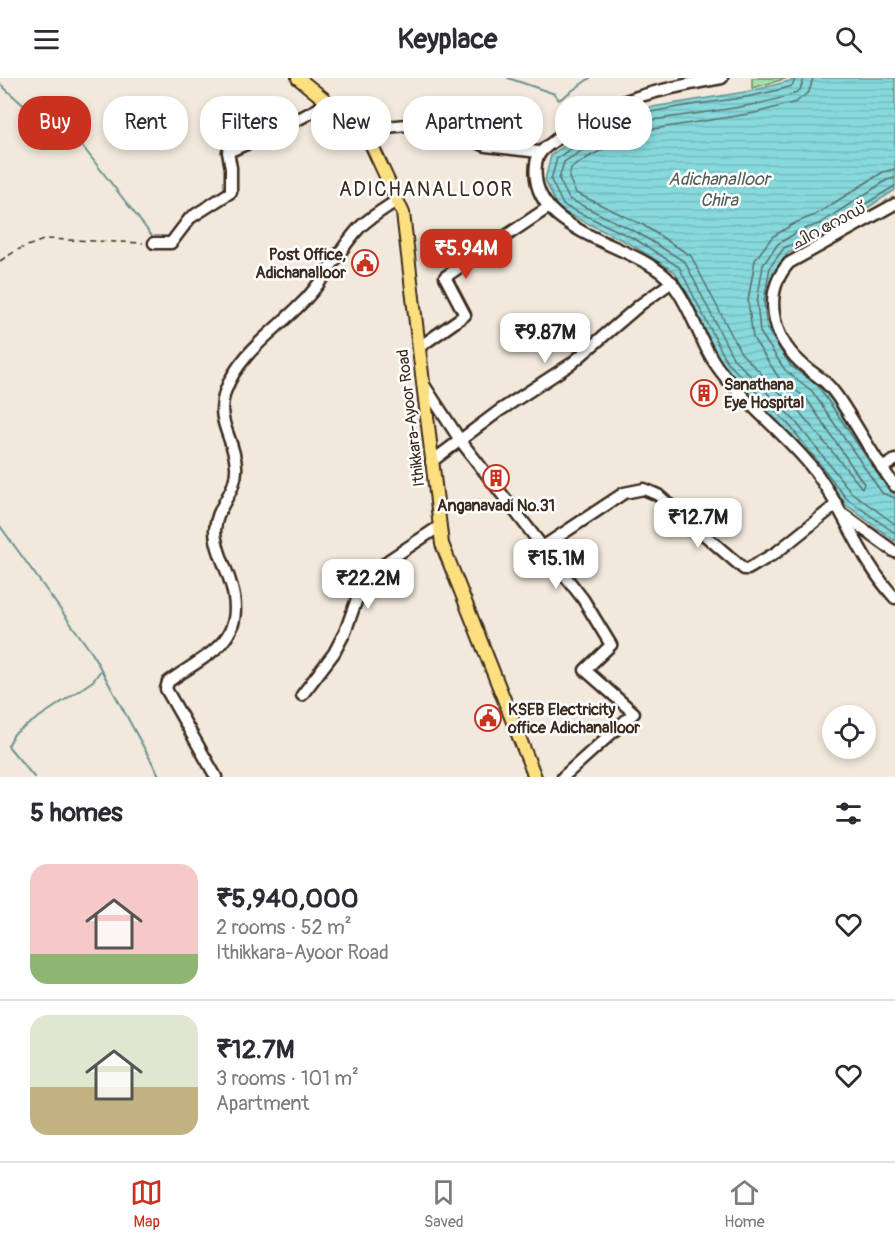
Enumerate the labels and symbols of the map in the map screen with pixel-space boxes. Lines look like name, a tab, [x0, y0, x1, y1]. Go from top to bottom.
water label: Adichanalloor Chira	[668, 168, 773, 212]
district label: ADICHANALLOOR	[339, 177, 513, 202]
street label: ചിറ റോഡ്	[788, 197, 871, 254]
pin: ₹5.94M	[417, 229, 515, 280]
place label: Post Office, Adichanalloor	[255, 245, 346, 283]
public building icon: Post Office, Adichanalloor	[350, 248, 380, 278]
pin: ₹9.87M	[496, 313, 594, 364]
street label: Ithikkara-Ayoor Road	[393, 348, 429, 488]
place label: Sanathana Eye Hospital	[724, 375, 805, 413]
building icon: Sanathana Eye Hospital	[689, 378, 719, 408]
building icon: Anganavadi No.31	[481, 463, 511, 493]
place label: Anganavadi No.31	[437, 496, 555, 516]
pin: ₹12.7M	[649, 498, 747, 549]
pin: ₹15.1M	[507, 539, 605, 590]
pin: ₹22.2M	[319, 559, 417, 610]
place label: KSEB Electricity office Adichanalloor	[507, 700, 640, 738]
public building icon: KSEB Electricity office Adichanalloor	[473, 703, 503, 733]

